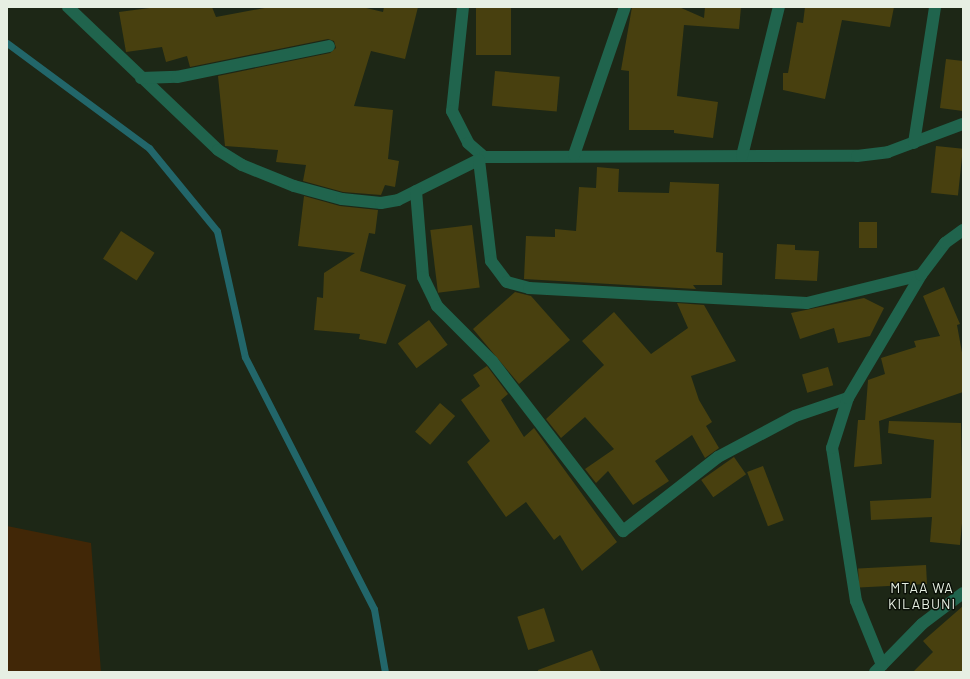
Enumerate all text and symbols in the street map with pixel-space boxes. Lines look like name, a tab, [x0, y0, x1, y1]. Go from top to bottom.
district label: MTAA WA KILABUNI	[888, 580, 956, 612]

